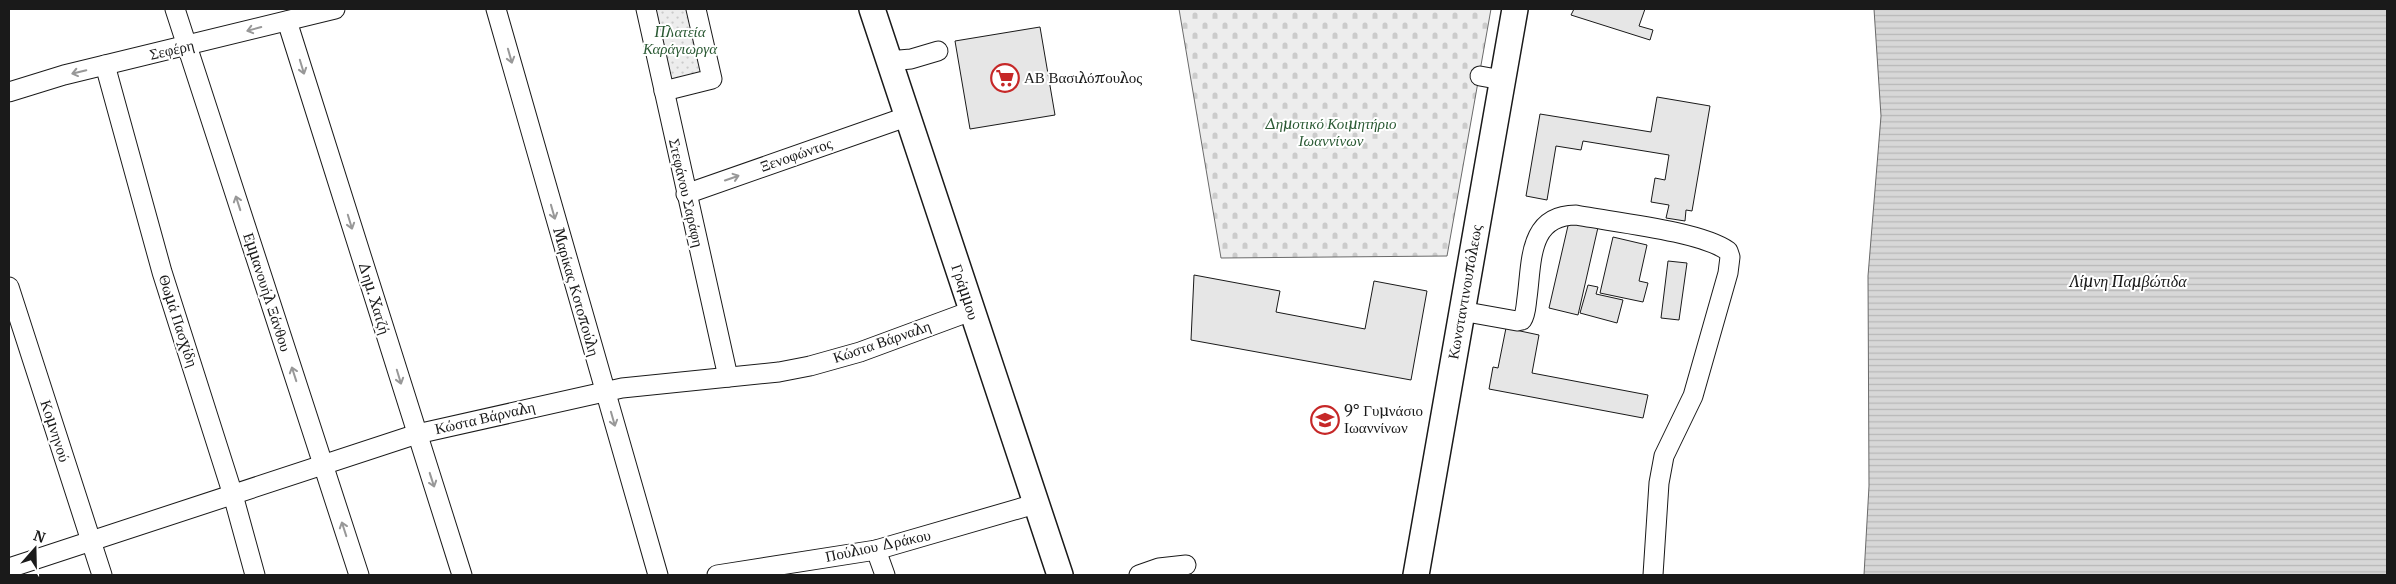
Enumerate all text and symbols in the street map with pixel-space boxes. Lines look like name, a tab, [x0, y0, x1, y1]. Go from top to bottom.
park label: Πλατεία Καράγιωργα	[642, 22, 718, 58]
one-way arrow	[246, 25, 262, 35]
street label: Σεφέρη	[148, 35, 196, 64]
one-way arrow	[505, 47, 515, 63]
one-way arrow	[298, 59, 307, 74]
supermarket icon: ΑΒ Βασιλόπουλος	[990, 63, 1020, 93]
one-way arrow	[71, 68, 87, 77]
place label: ΑΒ Βασιλόπουλος	[1024, 68, 1142, 87]
park label: Δημοτικό Κοιμητήριο Ιωαννίνων	[1264, 114, 1397, 150]
street label: Ξενοφώντος	[757, 133, 834, 176]
street label: Στεφάνου Σαράφη	[665, 137, 708, 249]
one-way arrow	[724, 173, 740, 182]
one-way arrow	[233, 195, 243, 211]
one-way arrow	[549, 204, 559, 220]
one-way arrow	[346, 214, 356, 230]
street label: Κωνσταντινουπόλεως	[1443, 223, 1486, 361]
street label: Μαρίκας Κοτοπούλη	[549, 225, 604, 359]
street label: Εμμανουήλ Ξάνθου	[239, 230, 296, 354]
street label: Δημ. Χατζή	[354, 259, 395, 337]
street label: Γράμμου	[948, 262, 983, 322]
water label: Λίμνη Παμβώτιδα	[2068, 271, 2187, 291]
street label: Θωμά Πασχίδη	[155, 272, 202, 370]
street label: Κώστα Βάρναλη	[830, 316, 933, 367]
one-way arrow	[289, 367, 298, 383]
one-way arrow	[395, 369, 404, 385]
street label: Κομνηνού	[37, 397, 74, 464]
street label: Κώστα Βάρναλη	[433, 397, 537, 438]
place label: 9° Γυμνάσιο Ιωαννίνων	[1344, 401, 1423, 437]
school or university icon: 9° Γυμνάσιο Ιωαννίνων	[1310, 405, 1340, 435]
one-way arrow	[608, 410, 618, 426]
one-way arrow	[427, 472, 437, 488]
one-way arrow	[339, 522, 348, 537]
north arrow	[10, 524, 60, 574]
street label: Πούλιου Δράκου	[823, 525, 932, 566]
text: N	[31, 526, 48, 547]

